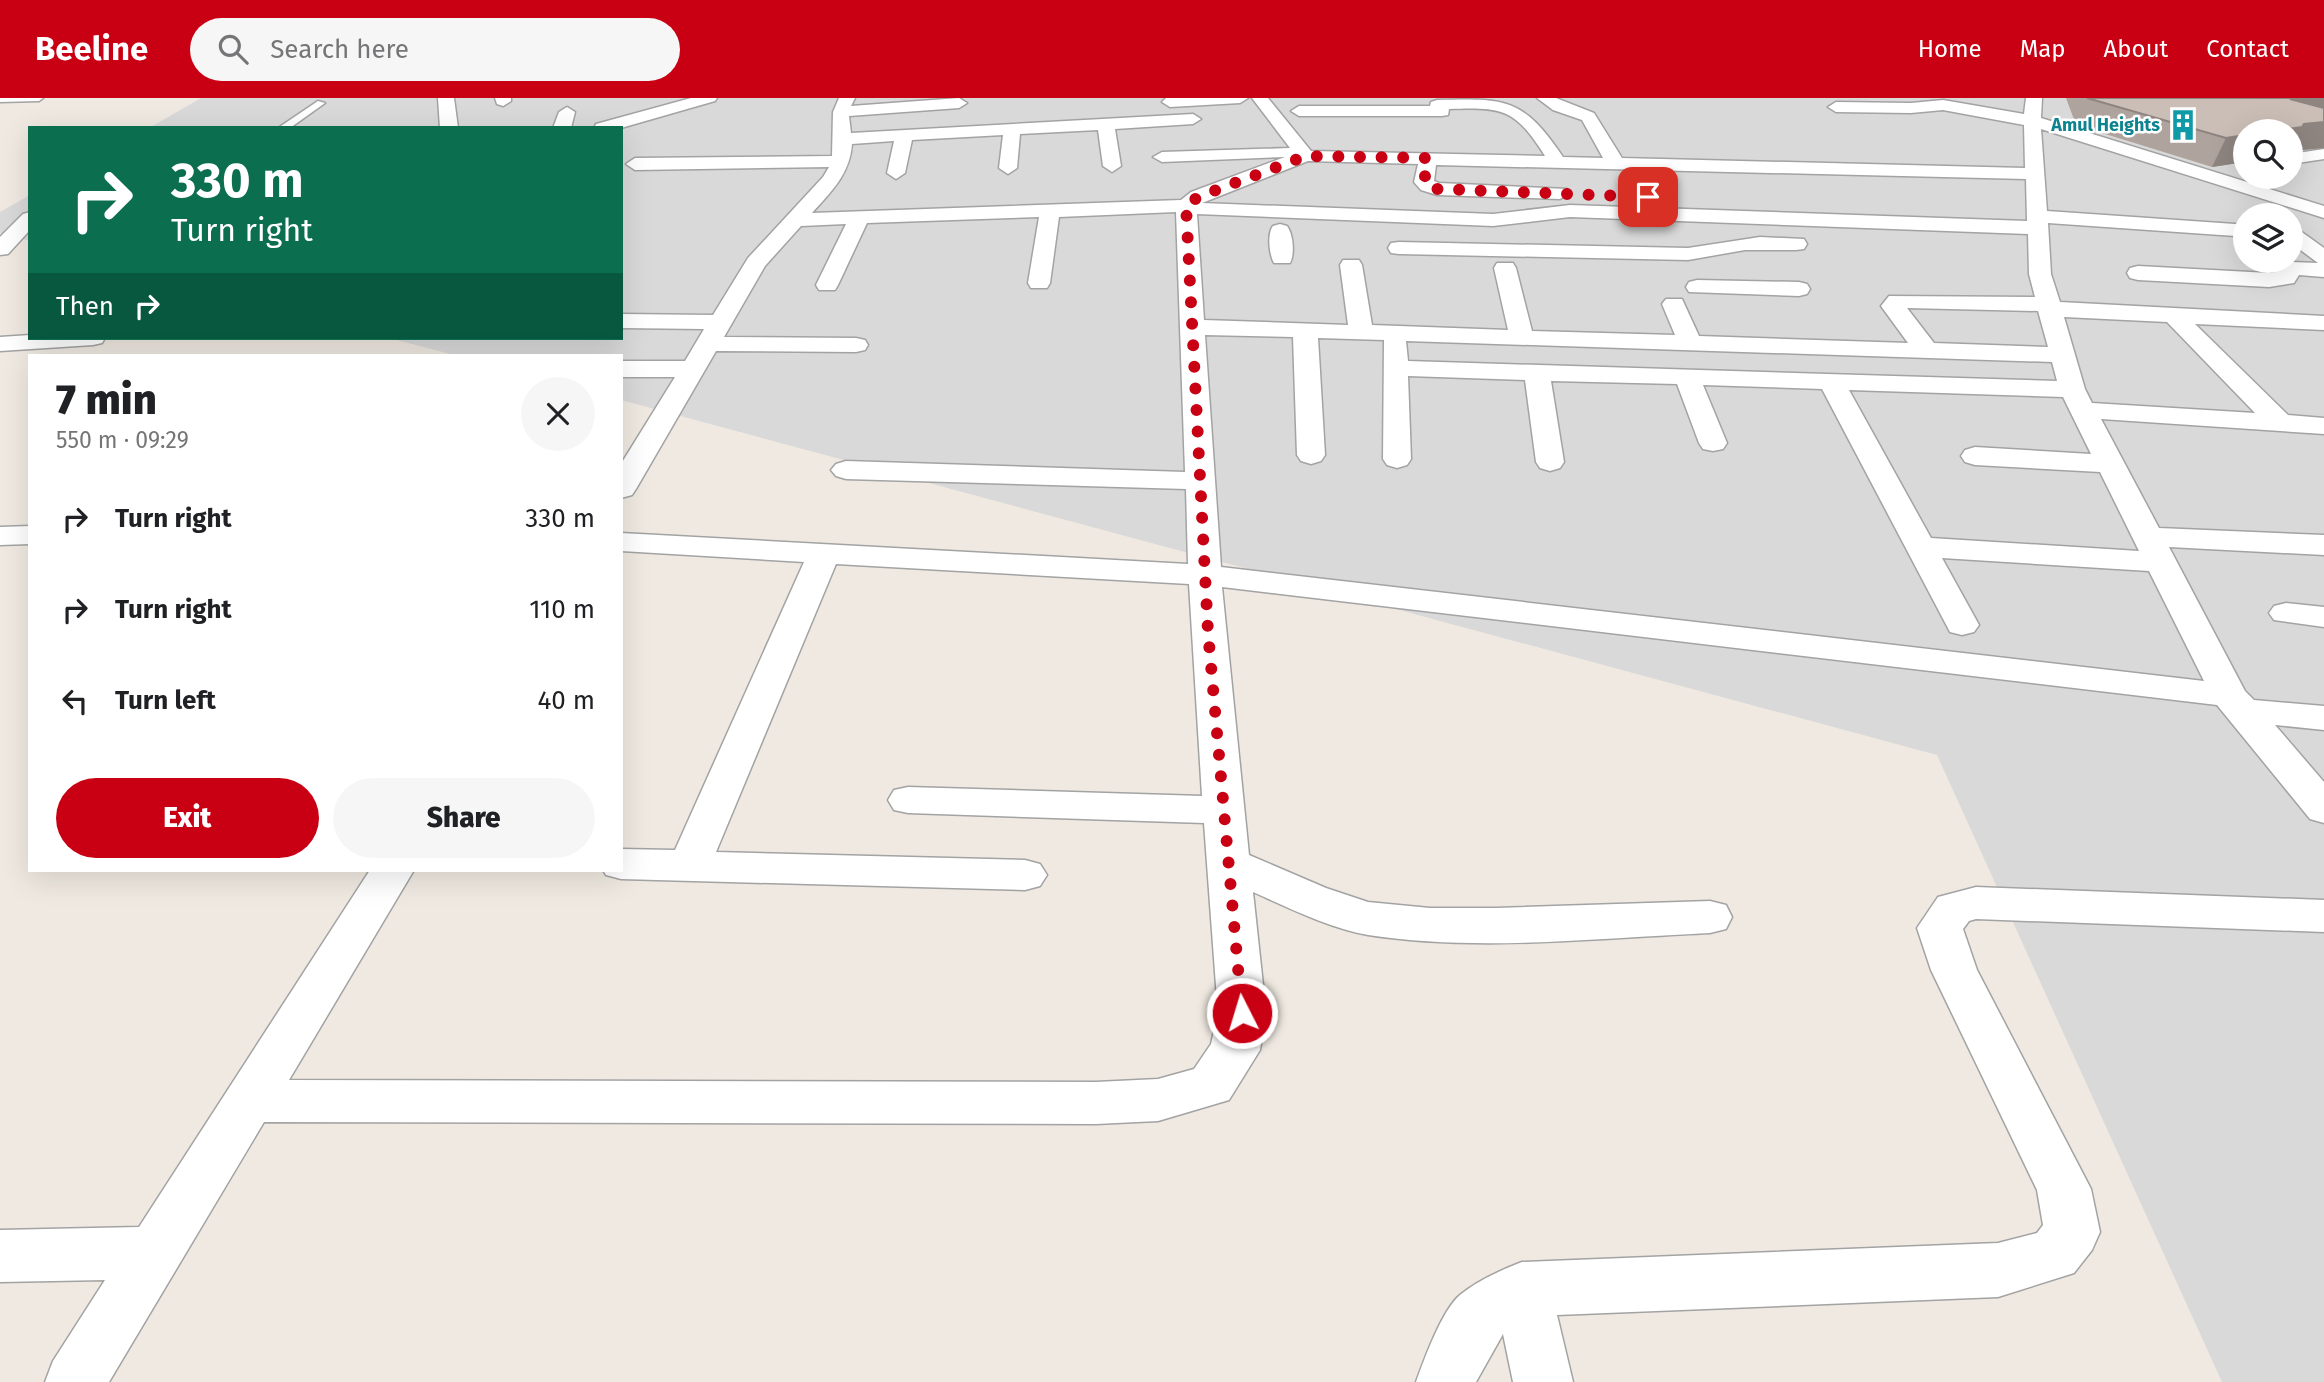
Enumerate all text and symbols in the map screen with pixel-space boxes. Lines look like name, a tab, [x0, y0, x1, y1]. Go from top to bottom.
search box	[190, 18, 680, 81]
text: Beeline	[35, 29, 148, 69]
icon: search	[214, 30, 252, 68]
text: Search here	[270, 34, 409, 65]
text: Home	[1918, 35, 1982, 63]
text: Map	[2020, 35, 2066, 63]
text: About	[2104, 35, 2168, 63]
text: Contact	[2206, 35, 2289, 63]
building icon: Amul Heights	[2166, 108, 2200, 142]
place label: Amul Heights	[2050, 114, 2160, 136]
map controls	[2233, 119, 2303, 273]
button: search	[2233, 119, 2303, 189]
text: 330 m	[171, 151, 304, 210]
icon: right	[56, 154, 147, 245]
pin	[1618, 167, 1678, 227]
icon: arrive	[1629, 178, 1667, 216]
button: layers	[2233, 203, 2303, 273]
text: Turn right	[171, 211, 313, 249]
icon: right	[128, 287, 166, 325]
text: Then	[56, 291, 114, 322]
text: 7 min	[56, 375, 157, 425]
button: close	[521, 377, 595, 451]
text: 550 m · 09:29	[56, 426, 189, 454]
icon: right	[56, 500, 94, 538]
text: Turn right	[115, 503, 232, 534]
text: 330 m	[525, 503, 595, 534]
icon: right	[56, 591, 94, 629]
text: Turn right	[115, 594, 232, 625]
text: 110 m	[529, 594, 595, 625]
icon: left	[56, 682, 94, 720]
text: Turn left	[115, 685, 216, 716]
text: 40 m	[537, 685, 595, 716]
button: Exit	[56, 778, 319, 858]
button: Share	[333, 778, 595, 858]
position arrow	[1205, 976, 1279, 1050]

